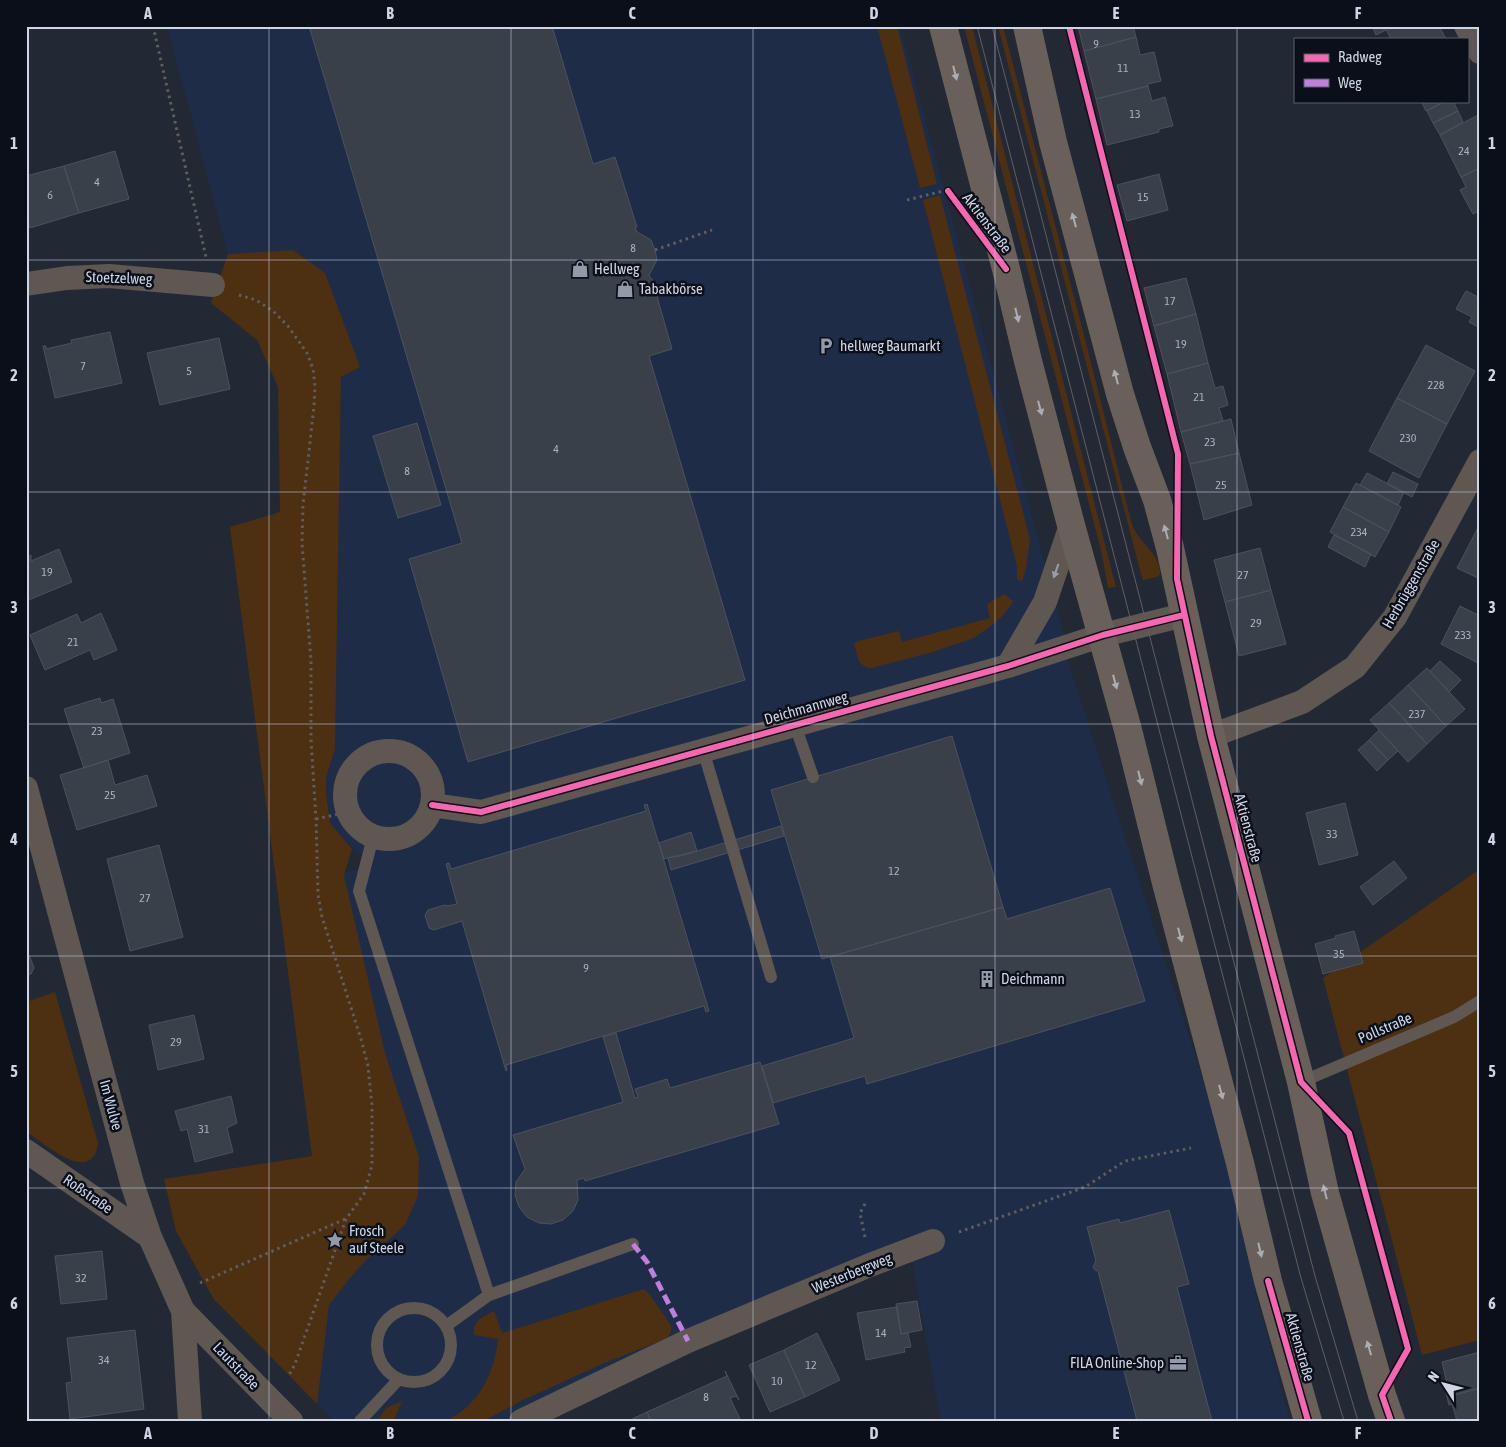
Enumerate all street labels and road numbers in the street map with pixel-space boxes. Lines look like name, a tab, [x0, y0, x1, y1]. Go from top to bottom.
street label: Aktienstraße	[959, 189, 1015, 256]
street label: Stoetzelweg	[85, 268, 153, 287]
street label: Herbrüggenstraße	[1378, 536, 1443, 631]
street label: Deichmannweg	[762, 687, 850, 728]
street label: Aktienstraße	[1231, 792, 1266, 864]
street label: Pollstraße	[1355, 1009, 1414, 1046]
street label: Im Wulve	[97, 1078, 126, 1132]
street label: Roßstraße	[60, 1171, 116, 1217]
street label: Westerbergweg	[810, 1249, 895, 1296]
street label: Aktienstraße	[1283, 1311, 1318, 1383]
street label: Lautstraße	[210, 1339, 263, 1393]

